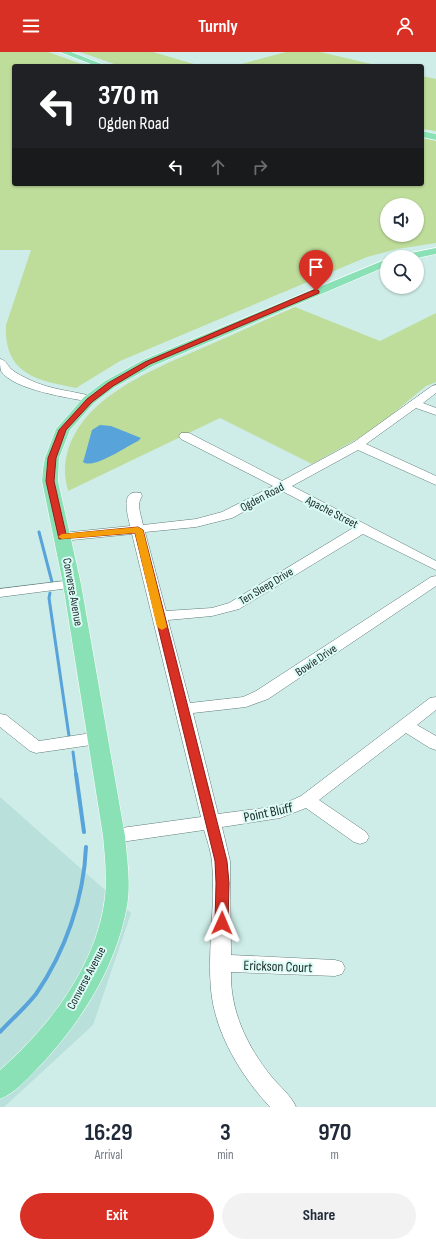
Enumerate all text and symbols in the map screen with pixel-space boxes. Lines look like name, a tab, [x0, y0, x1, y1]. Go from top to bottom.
icon: menu	[20, 15, 42, 37]
icon: person	[394, 15, 416, 37]
text: Turnly	[198, 16, 238, 37]
text: 370 m	[98, 79, 159, 112]
icon: left	[32, 80, 84, 132]
text: Ogden Road	[98, 113, 169, 134]
icon: left	[165, 156, 187, 178]
icon: ahead	[207, 156, 229, 178]
icon: right	[249, 156, 271, 178]
map controls	[380, 198, 424, 294]
button: sound	[380, 198, 424, 242]
pin	[299, 250, 333, 291]
button: search	[380, 250, 424, 294]
icon: arrive	[305, 256, 327, 278]
street label: Ogden Road	[238, 480, 287, 515]
street label: Apache Street	[302, 492, 361, 532]
street label: Converse Avenue	[59, 557, 86, 627]
street label: Ten Sleep Drive	[236, 564, 296, 609]
street label: Bowie Drive	[293, 641, 340, 680]
street label: Point Bluff	[242, 799, 295, 826]
position arrow	[201, 902, 243, 944]
street label: Converse Avenue	[64, 944, 109, 1012]
street label: Erickson Court	[243, 957, 313, 976]
text: 16:29	[85, 1118, 133, 1147]
text: 3	[220, 1118, 231, 1147]
text: 970	[318, 1118, 351, 1147]
text: Arrival	[95, 1147, 123, 1163]
text: min	[217, 1147, 234, 1163]
text: m	[331, 1147, 339, 1163]
button: Exit	[20, 1193, 214, 1239]
button: Share	[222, 1193, 416, 1239]

